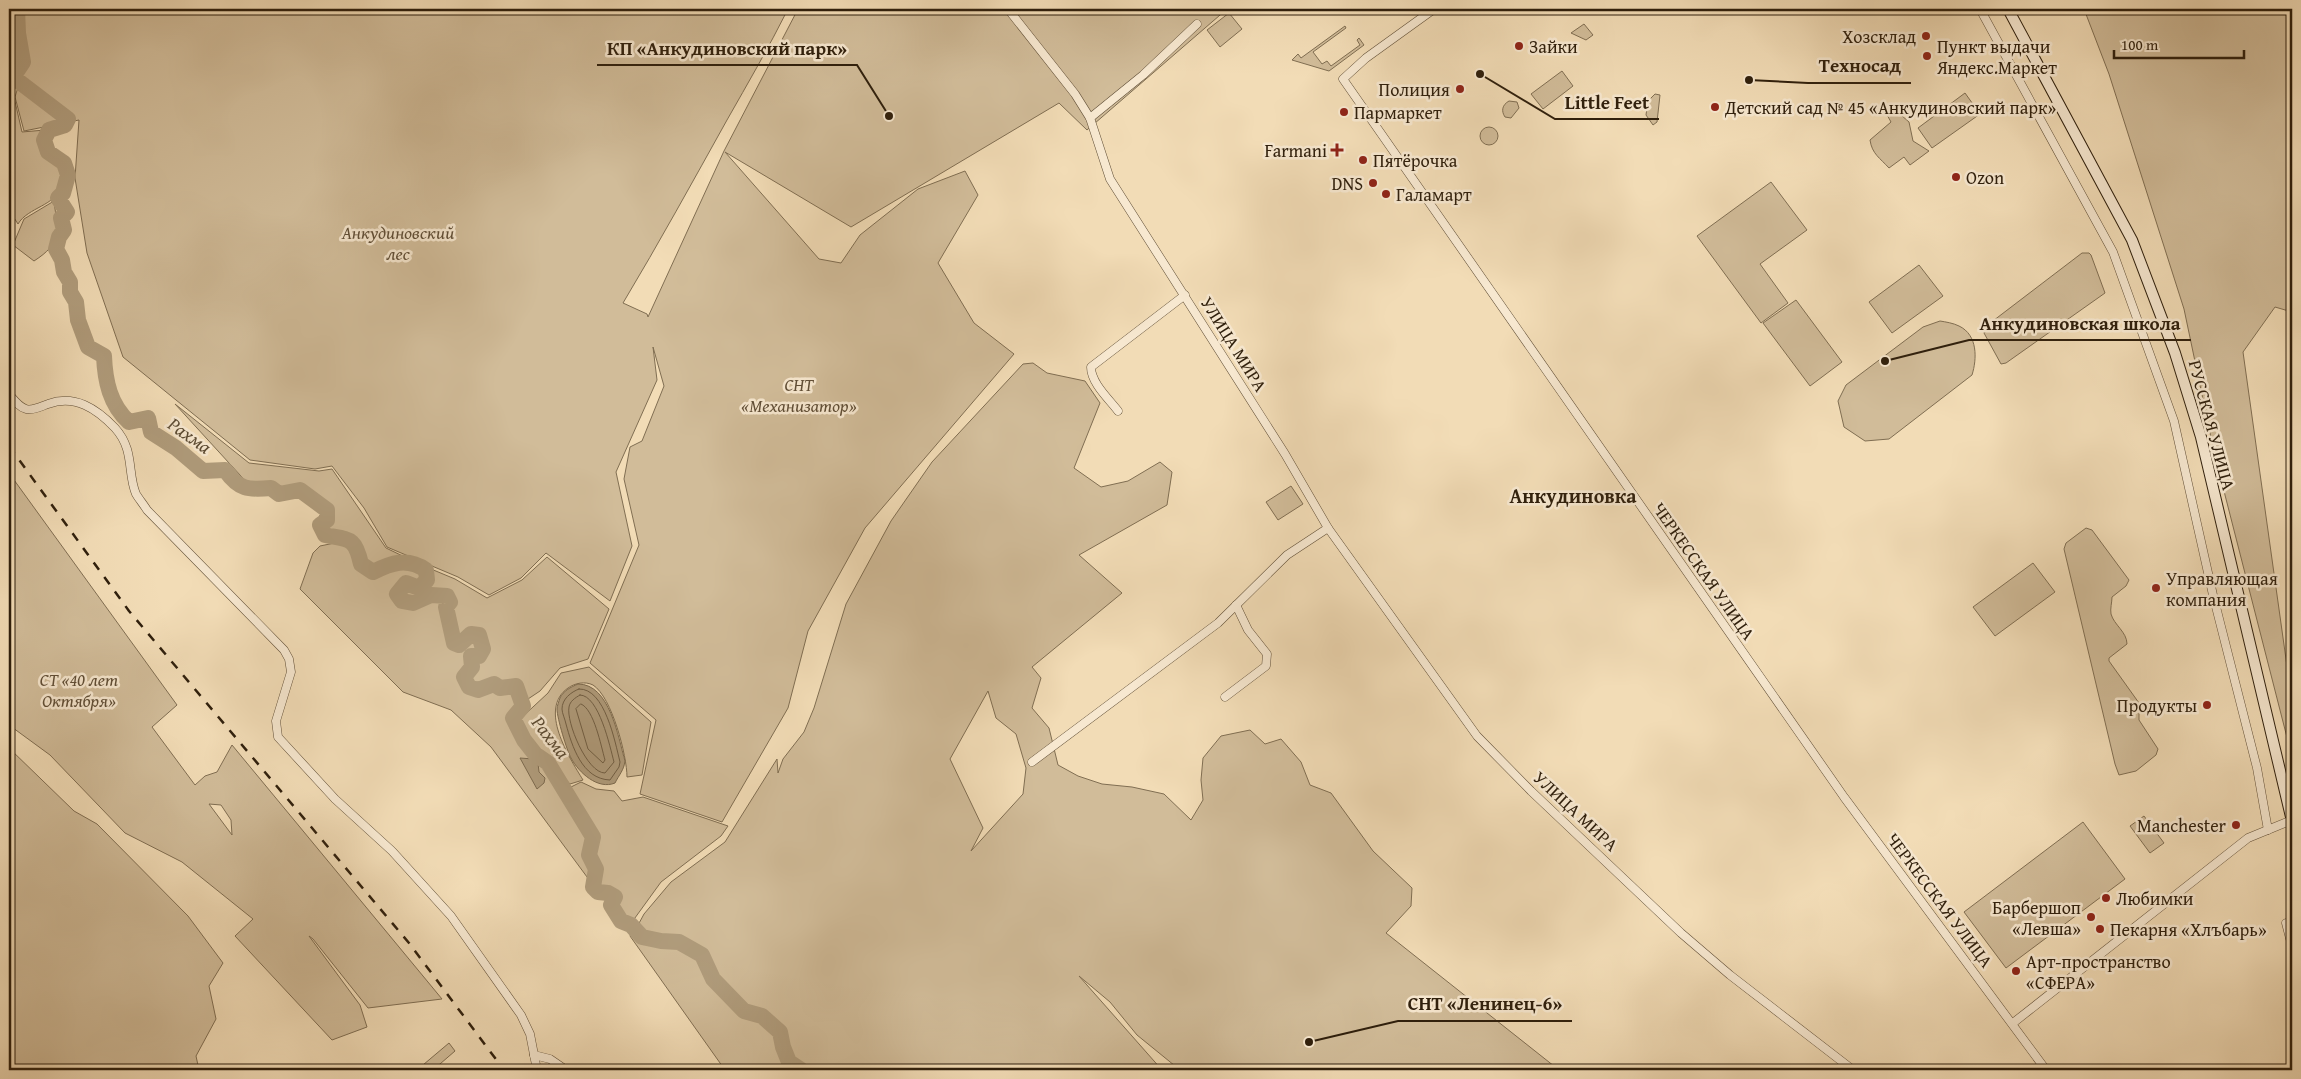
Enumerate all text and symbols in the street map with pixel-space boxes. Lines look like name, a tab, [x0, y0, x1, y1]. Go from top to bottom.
place label: Хозсклад	[1842, 23, 1916, 50]
scale bar	[2114, 28, 2244, 60]
marker: Хозсклад	[1920, 30, 1932, 42]
callout: КП «Анкудиновский парк»	[597, 31, 857, 65]
place label: Зайки	[1529, 33, 1578, 60]
place label: Пункт выдачи Яндекс.Маркет	[1936, 33, 2057, 81]
text: КП «Анкудиновский парк»	[607, 34, 847, 62]
text: 100 m	[2121, 34, 2159, 55]
marker: Зайки	[1513, 40, 1525, 52]
callout: Техносад	[1808, 49, 1911, 83]
marker: Пункт выдачи Яндекс.Маркет	[1921, 50, 1933, 62]
text: Техносад	[1819, 51, 1902, 79]
place label: Полиция	[1379, 76, 1450, 103]
marker: Полиция	[1454, 83, 1466, 95]
callout: Little Feet	[1555, 85, 1659, 119]
text: Little Feet	[1565, 88, 1650, 116]
place label: Детский сад № 45 «Анкудиновский парк»	[1724, 94, 2056, 121]
place label: Пармаркет	[1354, 99, 1442, 126]
marker: Детский сад № 45 «Анкудиновский парк»	[1709, 101, 1721, 113]
marker: Пармаркет	[1338, 106, 1350, 118]
place label: Farmani	[1265, 137, 1327, 164]
marker: Farmani	[1331, 144, 1343, 156]
place label: Пятёрочка	[1373, 147, 1458, 174]
marker: Пятёрочка	[1357, 154, 1369, 166]
place label: Ozon	[1966, 164, 2004, 191]
place label: DNS	[1332, 170, 1363, 197]
marker: Ozon	[1950, 171, 1962, 183]
marker: DNS	[1367, 177, 1379, 189]
place label: Галамарт	[1396, 181, 1472, 208]
marker: Галамарт	[1380, 188, 1392, 200]
park label: Анкудиновский лес	[341, 219, 454, 267]
street label: УЛИЦА МИРА	[1194, 291, 1274, 397]
callout: Анкудиновская школа	[1969, 306, 2191, 340]
text: Анкудиновская школа	[1979, 309, 2181, 337]
street label: РУССКАЯ УЛИЦА	[2182, 357, 2242, 493]
park label: СНТ «Механизатор»	[741, 371, 857, 419]
water label: Рахма	[162, 409, 218, 460]
district label: Анкудиновка	[1509, 481, 1637, 510]
street label: ЧЕРКЕССКАЯ УЛИЦА	[1646, 496, 1762, 646]
place label: Управляющая компания	[2166, 565, 2278, 613]
marker: Управляющая компания	[2150, 582, 2162, 594]
park label: СТ «40 лет Октября»	[40, 666, 118, 714]
place label: Продукты	[2117, 692, 2197, 719]
marker: Продукты	[2201, 699, 2213, 711]
water label: Рахма	[525, 709, 577, 765]
street label: УЛИЦА МИРА	[1527, 764, 1625, 858]
place label: Manchester	[2137, 812, 2227, 839]
marker: Manchester	[2230, 819, 2242, 831]
street label: ЧЕРКЕССКАЯ УЛИЦА	[1880, 827, 2000, 973]
place label: Любимки	[2116, 885, 2194, 912]
marker: Любимки	[2100, 892, 2112, 904]
place label: Барбершоп «Левша»	[1992, 894, 2081, 942]
marker: Барбершоп «Левша»	[2085, 911, 2097, 923]
place label: Пекарня «Хлъбарь»	[2110, 916, 2267, 943]
marker: Пекарня «Хлъбарь»	[2094, 923, 2106, 935]
place label: Арт-пространство «СФЕРА»	[2026, 948, 2171, 996]
marker: Арт-пространство «СФЕРА»	[2010, 965, 2022, 977]
callout: СНТ «Ленинец-6»	[1398, 987, 1572, 1021]
text: СНТ «Ленинец-6»	[1408, 989, 1562, 1017]

